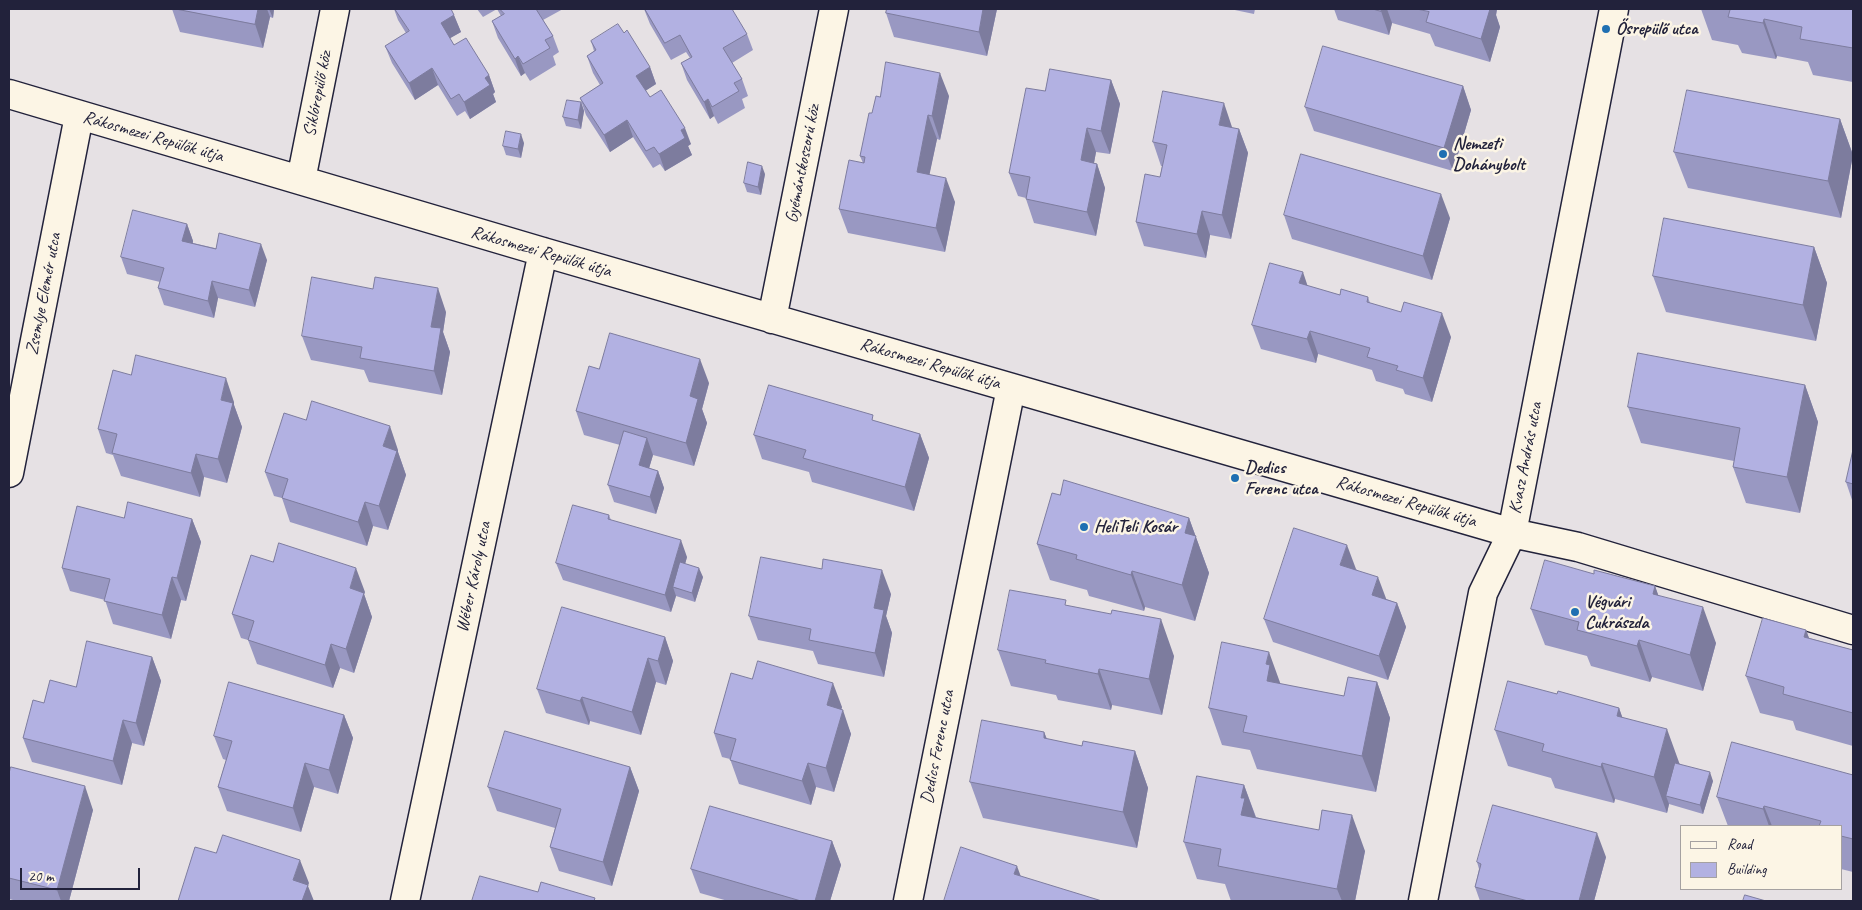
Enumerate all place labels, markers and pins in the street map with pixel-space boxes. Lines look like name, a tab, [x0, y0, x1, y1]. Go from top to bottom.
place label: Ősrepülő utca	[1616, 18, 1698, 40]
marker: Ősrepülő utca	[1600, 23, 1612, 35]
place label: Nemzeti Dohánybolt	[1453, 133, 1525, 176]
marker: Nemzeti Dohánybolt	[1437, 148, 1449, 160]
place label: Dedics Ferenc utca	[1245, 457, 1318, 499]
marker: Dedics Ferenc utca	[1229, 472, 1241, 484]
place label: HeliTeli Kosár	[1094, 516, 1177, 538]
marker: HeliTeli Kosár	[1078, 521, 1090, 533]
place label: Végvári Cukrászda	[1585, 591, 1649, 634]
marker: Végvári Cukrászda	[1569, 606, 1581, 618]

